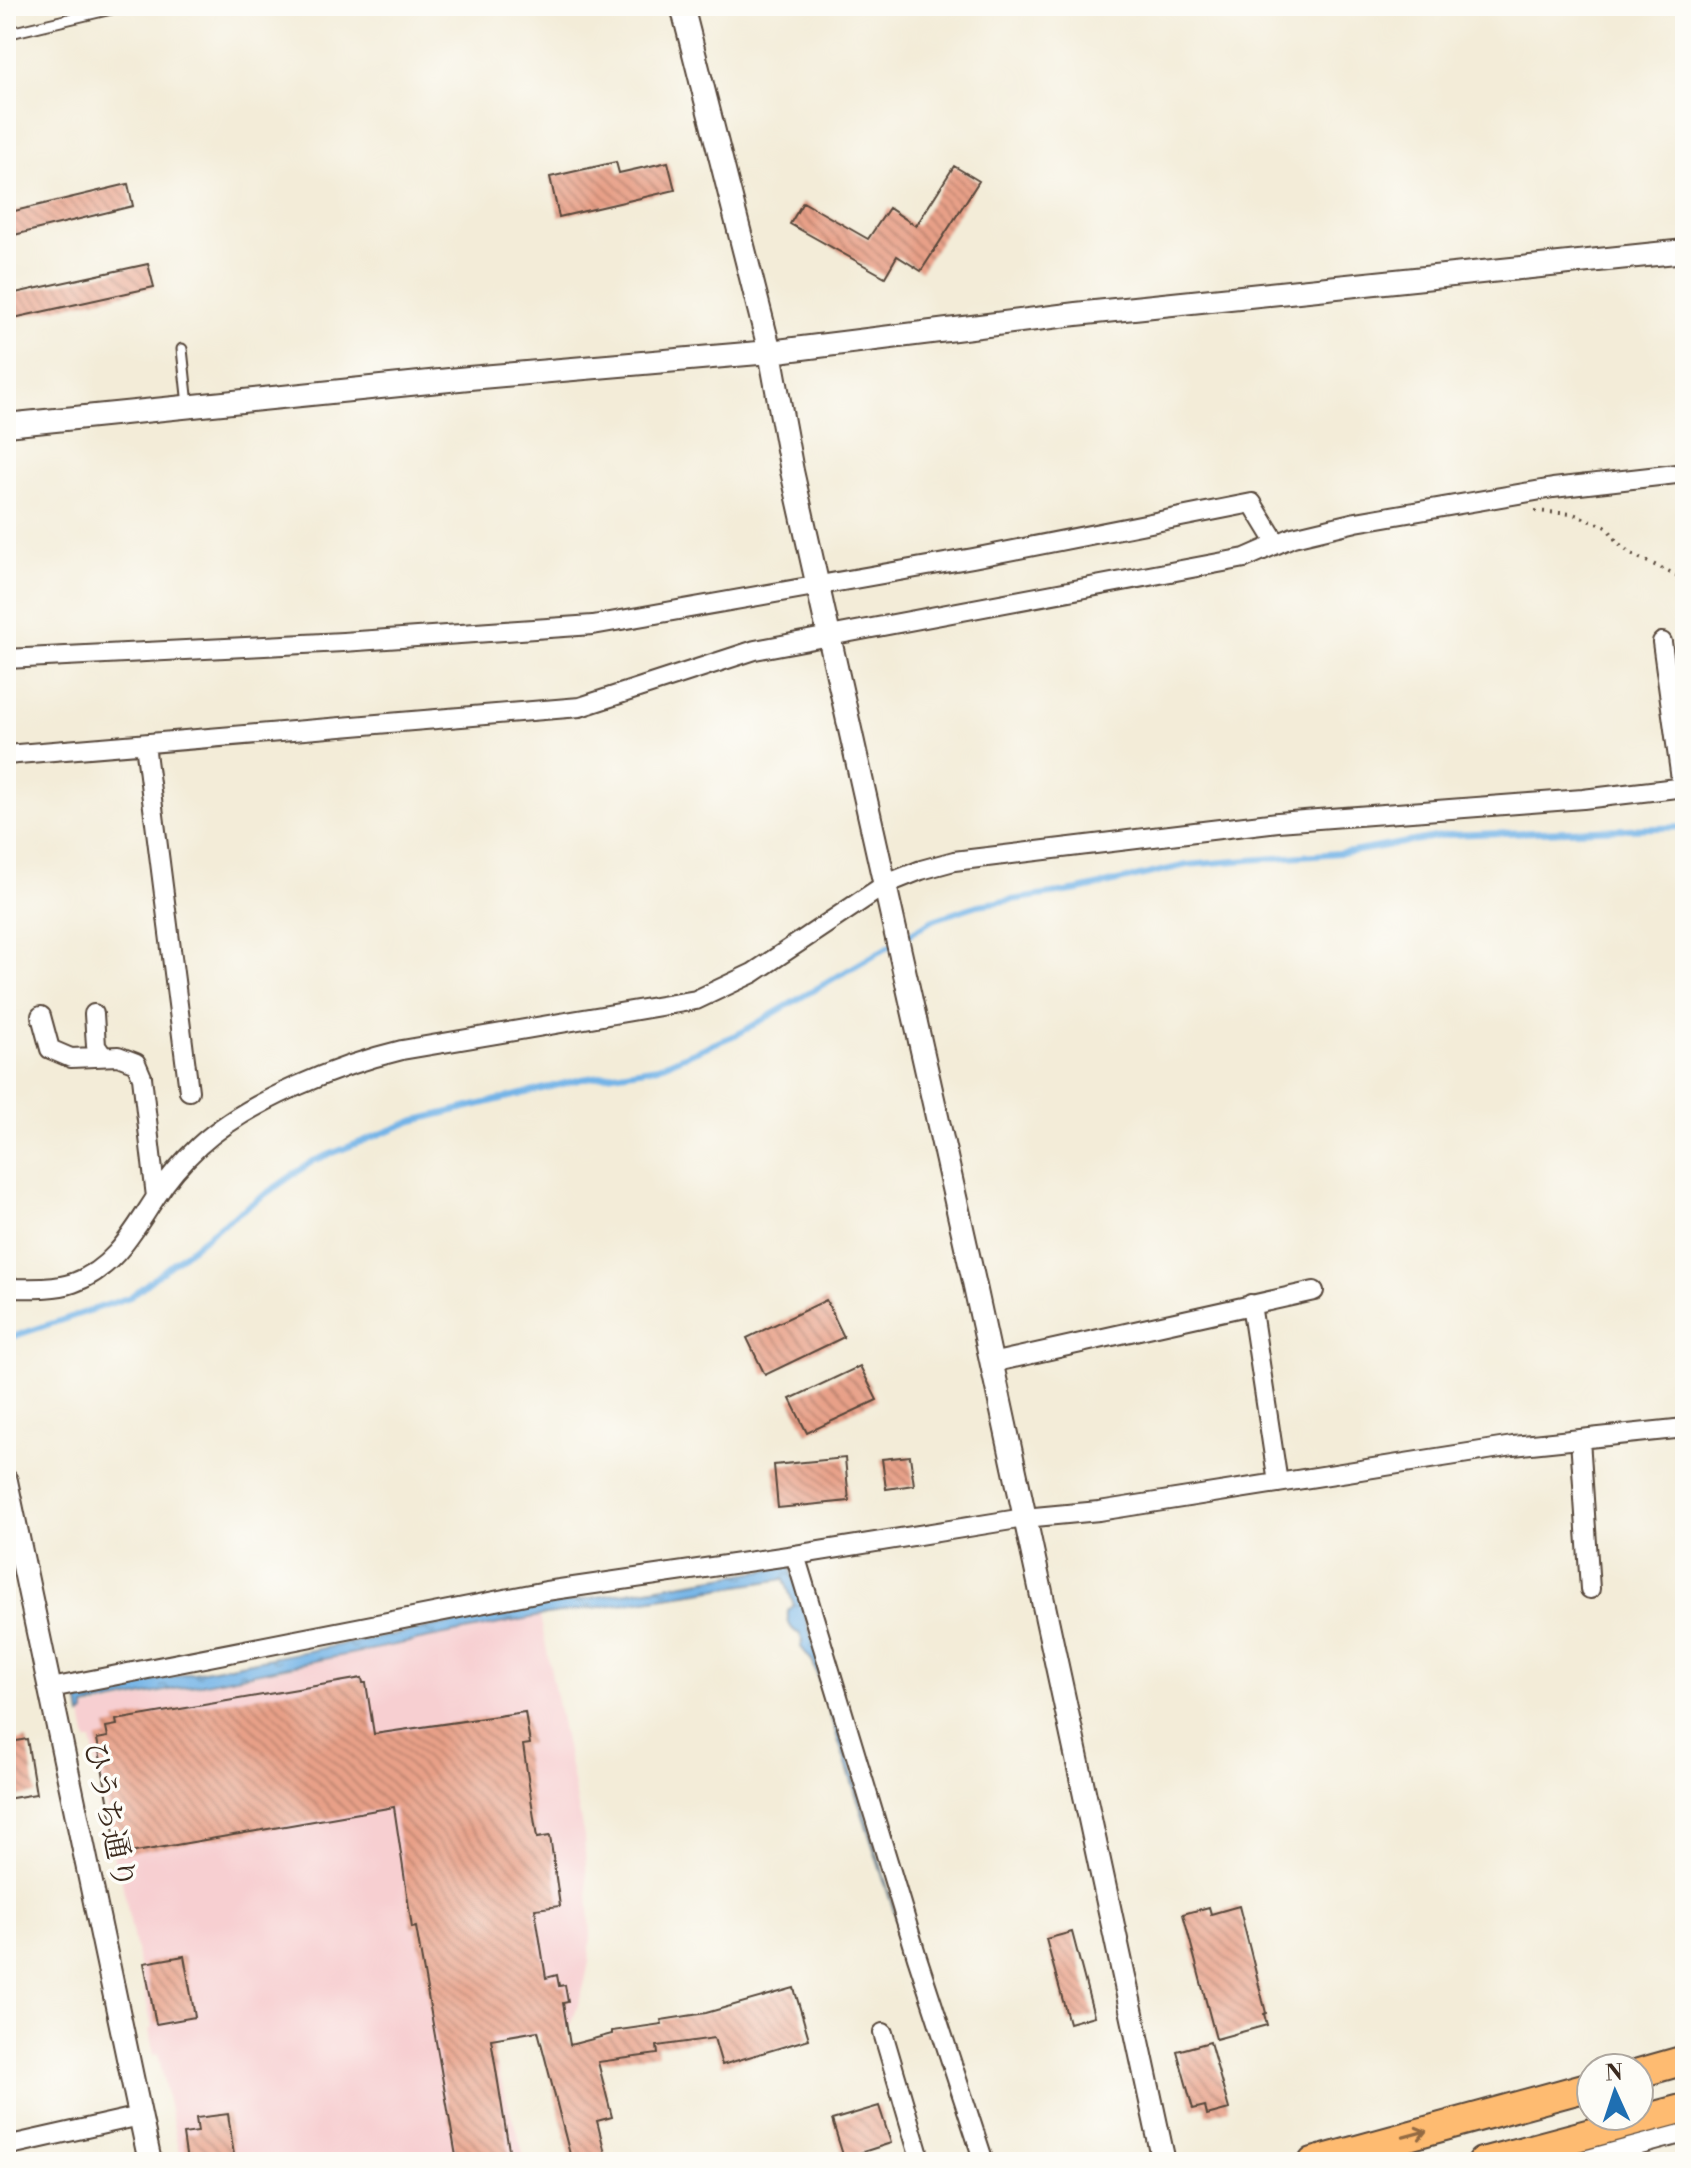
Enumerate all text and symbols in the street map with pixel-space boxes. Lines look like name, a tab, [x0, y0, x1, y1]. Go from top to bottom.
street label: ひうち通り	[75, 1738, 143, 1892]
north arrow	[1575, 2052, 1655, 2132]
text: N	[1605, 2060, 1624, 2087]
one-way arrow	[1402, 2126, 1428, 2141]

